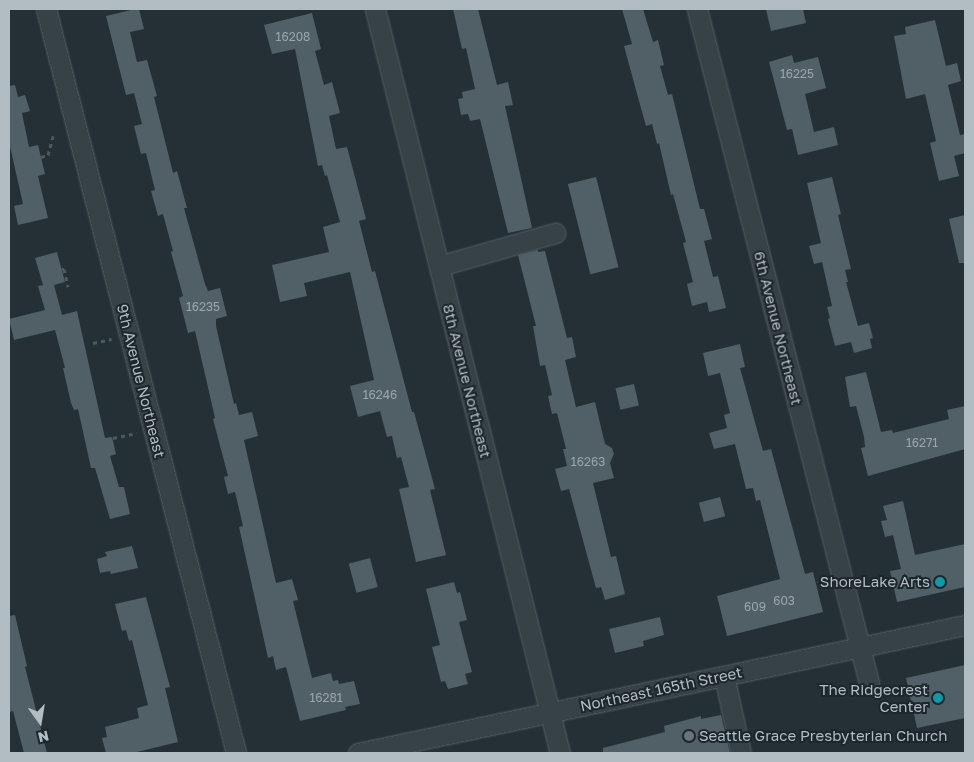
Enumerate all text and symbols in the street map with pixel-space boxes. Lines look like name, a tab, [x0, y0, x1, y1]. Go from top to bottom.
house number: 16208	[276, 30, 310, 44]
house number: 16225	[780, 67, 814, 81]
street label: 6th Avenue Northeast	[750, 249, 806, 407]
house number: 16235	[186, 300, 220, 314]
street label: 9th Avenue Northeast	[113, 302, 169, 460]
street label: 8th Avenue Northeast	[439, 302, 495, 460]
house number: 16246	[363, 388, 397, 402]
house number: 16271	[906, 436, 938, 450]
house number: 16263	[571, 455, 605, 469]
place label: ShoreLake Arts	[820, 573, 930, 591]
marker: ShoreLake Arts	[934, 576, 946, 588]
house number: 603	[773, 594, 795, 608]
house number: 609	[744, 600, 766, 614]
street label: Northeast 165th Street	[578, 663, 744, 715]
place label: The Ridgecrest Center	[819, 680, 928, 715]
house number: 16281	[309, 691, 343, 705]
marker: The Ridgecrest Center	[932, 692, 944, 704]
north arrow	[15, 697, 65, 747]
place label: Seattle Grace Presbyterian Church	[699, 727, 948, 745]
text: N	[36, 728, 51, 747]
marker: Seattle Grace Presbyterian Church	[683, 730, 695, 742]

